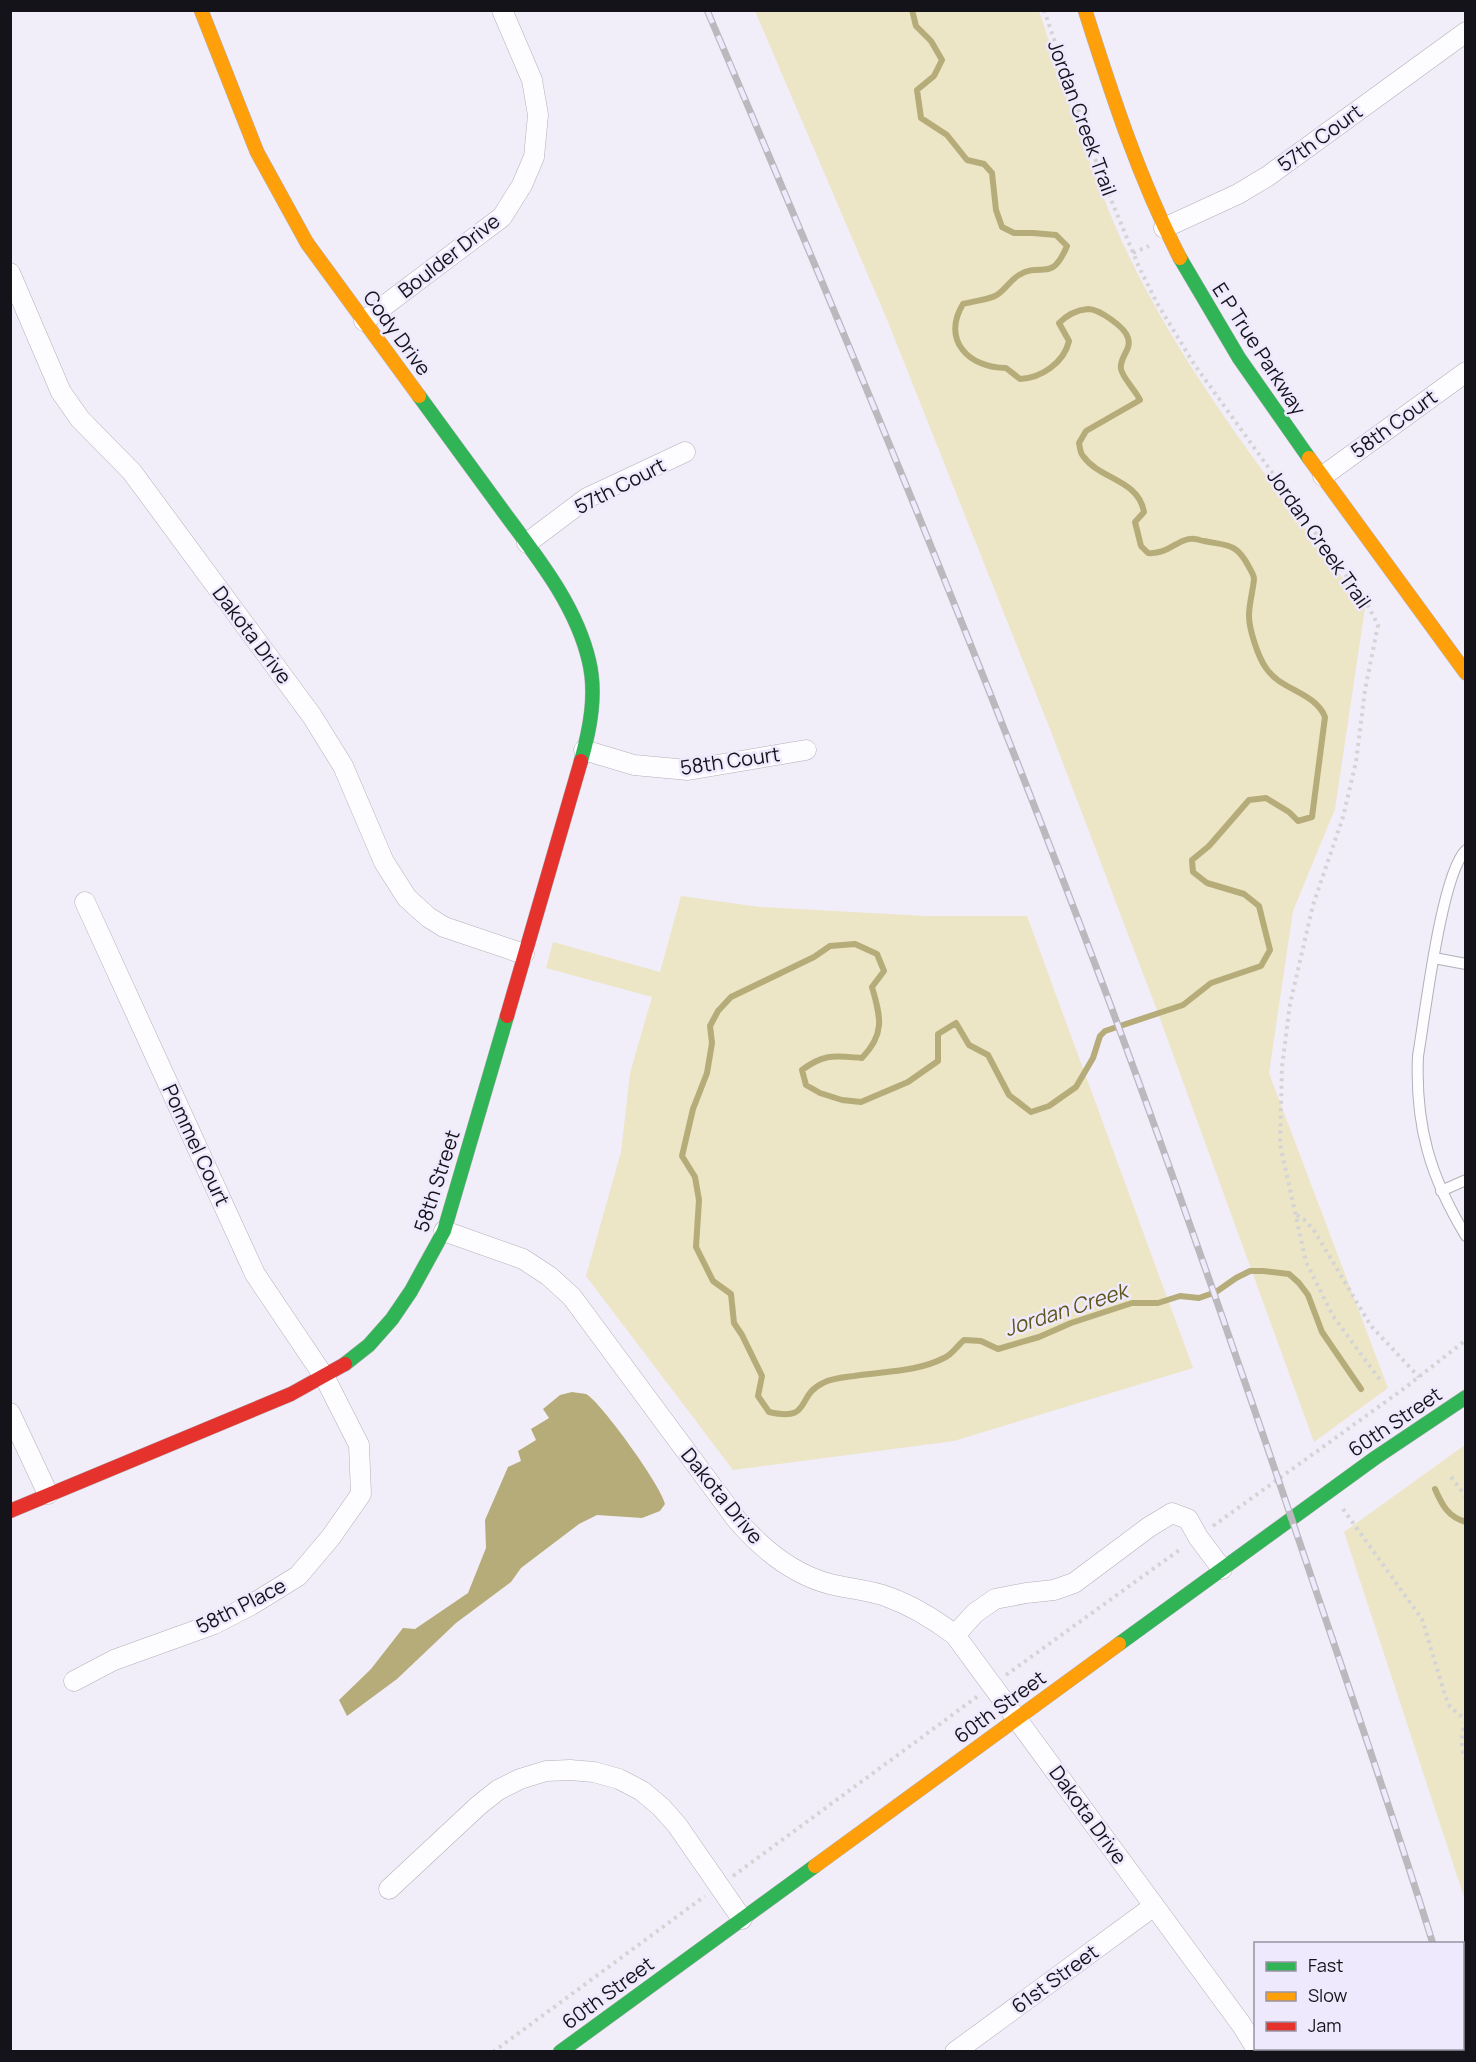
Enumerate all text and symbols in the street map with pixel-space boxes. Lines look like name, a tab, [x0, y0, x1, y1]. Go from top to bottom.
street label: Jordan Creek Trail	[1042, 36, 1123, 199]
street label: 57th Court	[1272, 98, 1368, 178]
street label: Boulder Drive	[392, 207, 505, 304]
street label: E P True Parkway	[1206, 277, 1313, 421]
street label: Cody Drive	[357, 285, 438, 381]
street label: 58th Court	[1345, 383, 1442, 464]
street label: 57th Court	[570, 451, 670, 520]
street label: Jordan Creek Trail	[1261, 464, 1377, 614]
street label: Dakota Drive	[207, 580, 298, 689]
street label: 58th Court	[678, 740, 781, 781]
street label: Pommel Court	[156, 1080, 236, 1210]
street label: 58th Street	[407, 1126, 466, 1235]
water label: Jordan Creek	[1001, 1275, 1133, 1342]
street label: 60th Street	[1343, 1380, 1447, 1463]
street label: Dakota Drive	[675, 1442, 769, 1549]
street label: 58th Place	[191, 1571, 290, 1640]
street label: 60th Street	[948, 1664, 1051, 1749]
street label: Dakota Drive	[1043, 1760, 1133, 1870]
street label: 61st Street	[1006, 1938, 1104, 2019]
legend	[1254, 1942, 1464, 2050]
street label: 60th Street	[556, 1950, 659, 2035]
text: Fast	[1308, 1953, 1343, 1977]
text: Slow	[1308, 1983, 1348, 2007]
text: Jam	[1308, 2013, 1342, 2037]

